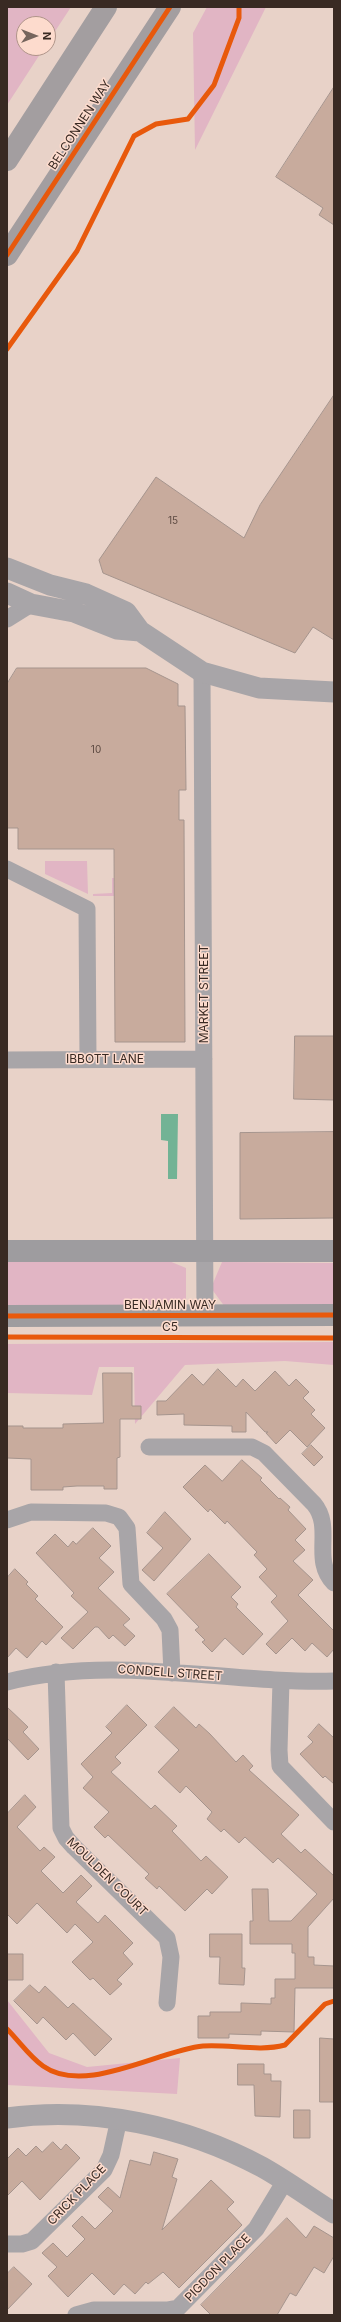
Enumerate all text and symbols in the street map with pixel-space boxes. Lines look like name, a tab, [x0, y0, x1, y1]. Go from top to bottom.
north arrow	[16, 16, 56, 56]
text: N	[40, 32, 54, 40]
street label: BELCONNEN WAY	[46, 78, 114, 172]
house number: 15	[168, 515, 178, 527]
house number: 10	[91, 744, 101, 756]
street label: MARKET STREET	[197, 945, 211, 1043]
street label: IBBOTT LANE	[66, 1052, 144, 1066]
street label: BENJAMIN WAY	[124, 1298, 216, 1312]
street label: C5	[162, 1320, 178, 1334]
street label: CONDELL STREET	[117, 1662, 223, 1684]
street label: MOULDEN COURT	[64, 1835, 150, 1919]
street label: CRICK PLACE	[45, 2162, 109, 2228]
street label: PIGDON PLACE	[182, 2231, 254, 2305]

